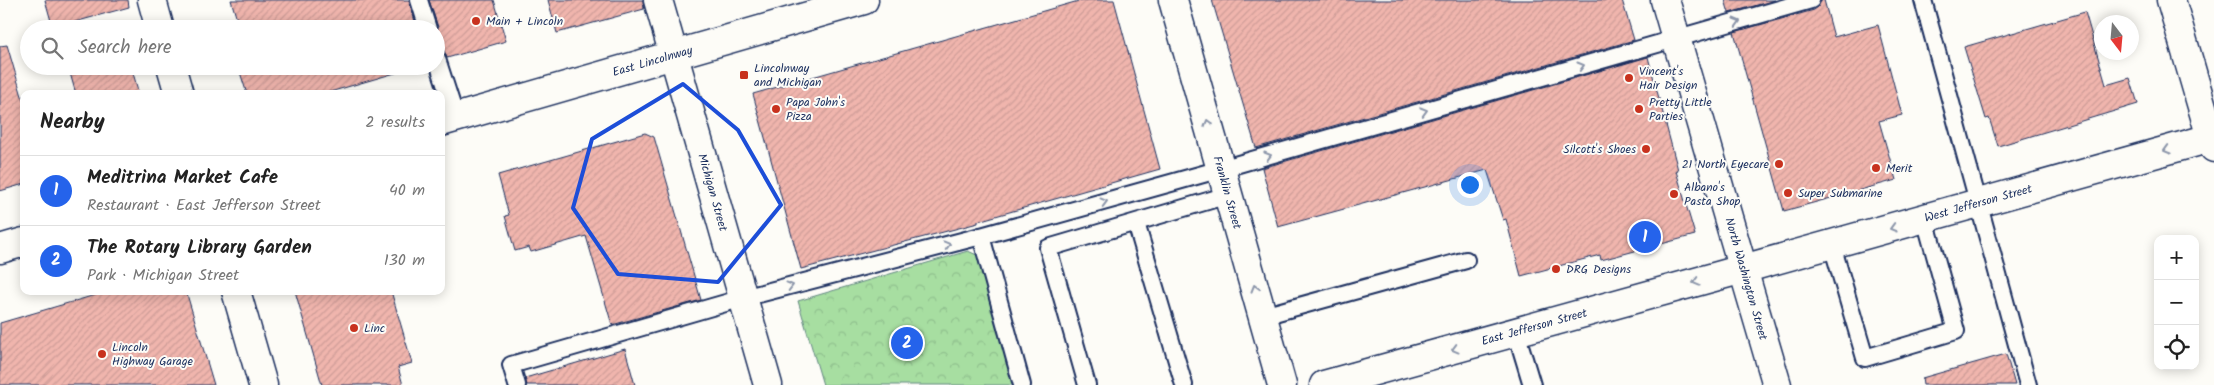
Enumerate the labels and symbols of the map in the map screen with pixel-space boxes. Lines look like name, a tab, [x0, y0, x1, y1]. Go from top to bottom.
place label: Main + Lincoln	[486, 12, 563, 31]
marker: Main + Lincoln	[470, 15, 482, 27]
north arrow	[2094, 15, 2139, 60]
one-way arrow	[1732, 17, 1740, 27]
street label: East Lincolnway	[610, 40, 695, 82]
place label: Lincolnway and Michigan	[754, 59, 822, 92]
one-way arrow	[1576, 61, 1585, 72]
place label: Vincent's Hair Design	[1639, 62, 1698, 95]
marker: Lincolnway and Michigan	[738, 69, 750, 81]
marker: Vincent's Hair Design	[1623, 72, 1635, 84]
place label: Papa John's Pizza	[786, 93, 845, 126]
place label: Pretty Little Parties	[1649, 93, 1712, 126]
marker: Papa John's Pizza	[770, 103, 782, 115]
marker: Pretty Little Parties	[1633, 103, 1645, 115]
one-way arrow	[1420, 106, 1429, 117]
one-way arrow	[1203, 118, 1214, 127]
place label: Silcott's Shoes	[1563, 140, 1636, 159]
marker: Silcott's Shoes	[1640, 143, 1652, 155]
one-way arrow	[2164, 145, 2172, 155]
street label: Michigan Street	[693, 151, 733, 234]
one-way arrow	[1264, 151, 1273, 162]
street label: Franklin Street	[1208, 154, 1247, 232]
place label: 21 North Eyecare	[1682, 155, 1770, 174]
marker: 21 North Eyecare	[1773, 158, 1785, 170]
place label: Merit	[1886, 159, 1913, 178]
marker: Merit	[1870, 162, 1882, 174]
your location	[1457, 172, 1483, 198]
place label: Albano's Pasta Shop	[1684, 178, 1741, 211]
street label: West Jefferson Street	[1922, 179, 2034, 227]
place label: Super Submarine	[1798, 184, 1883, 203]
marker: Super Submarine	[1782, 187, 1794, 199]
marker: Albano's Pasta Shop	[1668, 188, 1680, 200]
one-way arrow	[1100, 197, 1108, 207]
street label: North Washington Street	[1719, 216, 1773, 343]
pin: 1	[1629, 218, 1661, 256]
one-way arrow	[1888, 222, 1897, 233]
one-way arrow	[943, 240, 951, 250]
place label: DRG Designs	[1566, 260, 1631, 279]
marker: DRG Designs	[1550, 263, 1562, 275]
one-way arrow	[1692, 277, 1701, 287]
one-way arrow	[786, 281, 795, 292]
one-way arrow	[1250, 284, 1260, 292]
street label: East Jefferson Street	[1479, 303, 1589, 351]
place label: Linc	[364, 319, 385, 338]
marker: Linc	[348, 322, 360, 334]
pin: 2	[891, 324, 923, 362]
place label: Lincoln Highway Garage	[112, 338, 193, 371]
one-way arrow	[1451, 343, 1460, 353]
marker: Lincoln Highway Garage	[96, 348, 108, 360]

